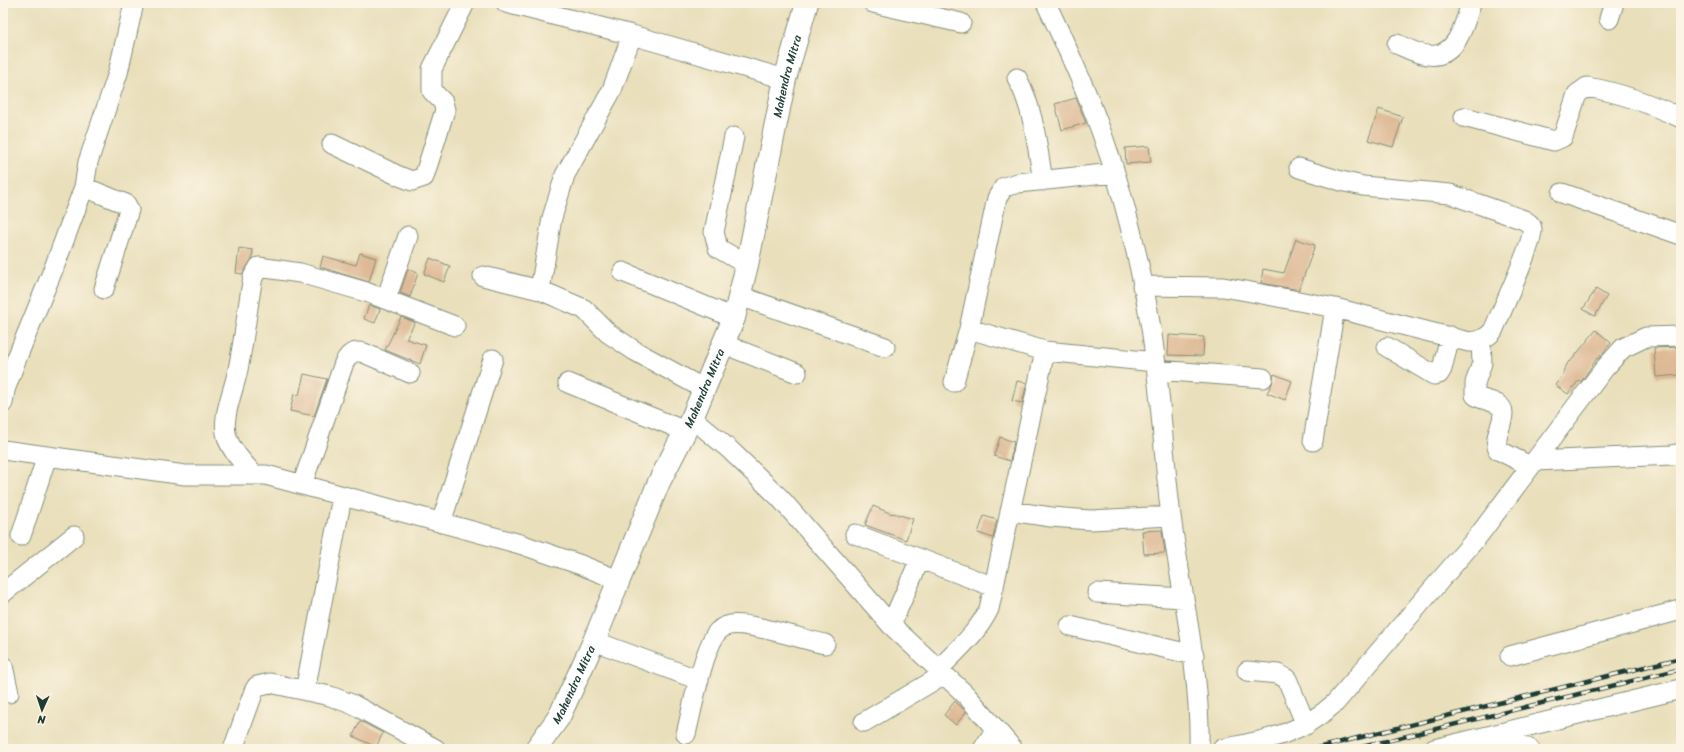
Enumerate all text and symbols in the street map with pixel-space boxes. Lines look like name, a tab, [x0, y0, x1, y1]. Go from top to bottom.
street label: Mahendra Mitra	[766, 31, 808, 119]
street label: Mahendra Mitra	[678, 344, 731, 432]
street label: Mahendra Mitra	[546, 641, 602, 729]
north arrow	[22, 690, 62, 730]
text: N	[37, 710, 47, 729]

